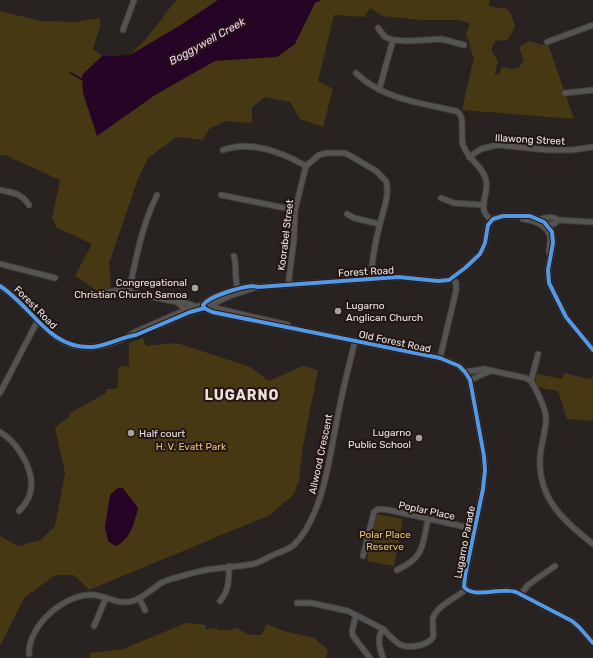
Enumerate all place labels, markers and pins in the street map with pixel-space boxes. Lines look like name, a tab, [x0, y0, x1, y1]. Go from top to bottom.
place label: Congregational Christian Church Samoa	[74, 277, 187, 301]
marker: Congregational Christian Church Samoa	[190, 283, 200, 293]
place label: Lugarno Anglican Church	[346, 300, 423, 324]
marker: Lugarno Anglican Church	[333, 306, 343, 316]
place label: Lugarno Public School	[348, 427, 411, 451]
marker: Half court	[126, 428, 136, 438]
place label: Half court	[139, 428, 185, 440]
marker: Lugarno Public School	[414, 433, 424, 443]

